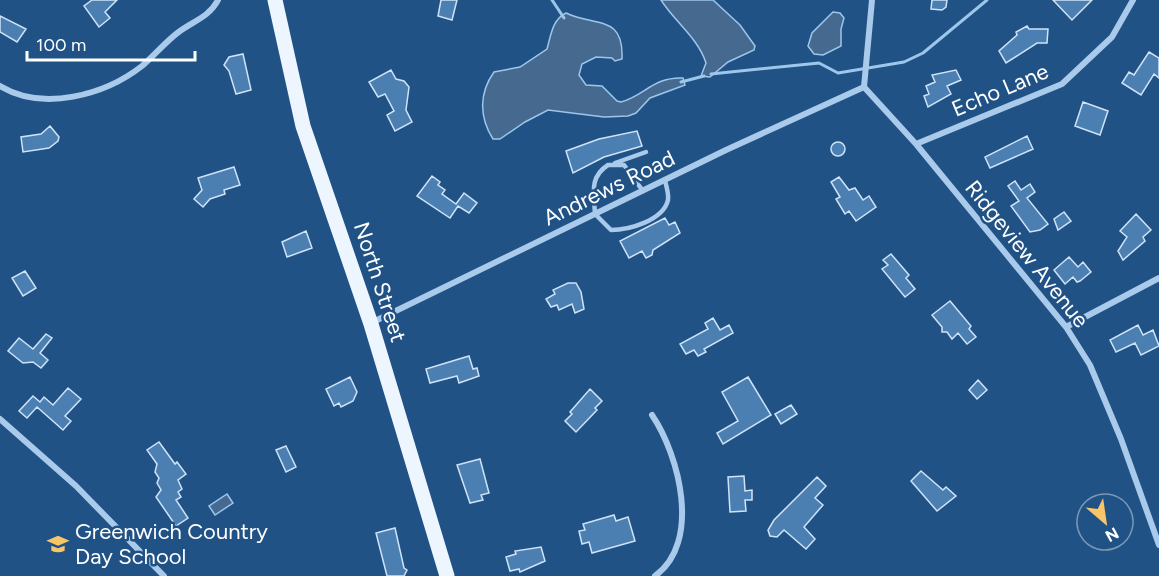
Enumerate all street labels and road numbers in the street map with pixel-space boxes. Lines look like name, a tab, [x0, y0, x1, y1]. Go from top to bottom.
street label: Echo Lane	[948, 58, 1052, 122]
street label: Andrews Road	[539, 145, 679, 231]
street label: Ridgeview Avenue	[959, 175, 1095, 333]
street label: North Street	[348, 218, 412, 346]

